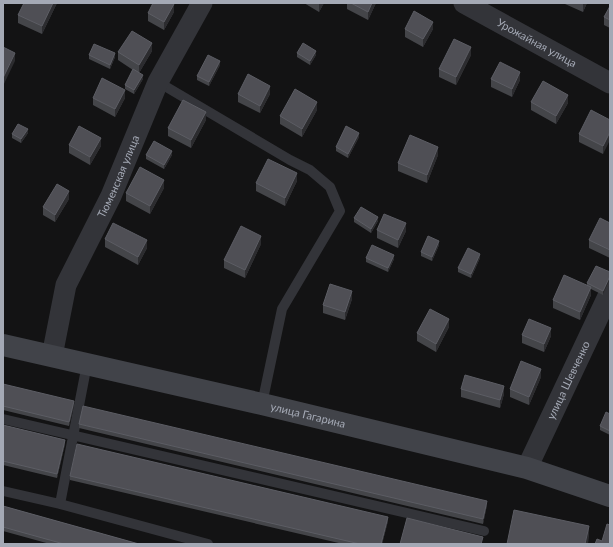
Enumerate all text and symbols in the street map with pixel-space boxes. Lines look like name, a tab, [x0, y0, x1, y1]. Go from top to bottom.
street label: Урожайная улица	[495, 15, 579, 69]
street label: Тюменская улица	[94, 133, 141, 220]
street label: улица Шевченко	[544, 339, 592, 421]
street label: улица Гагарина	[269, 399, 347, 430]

